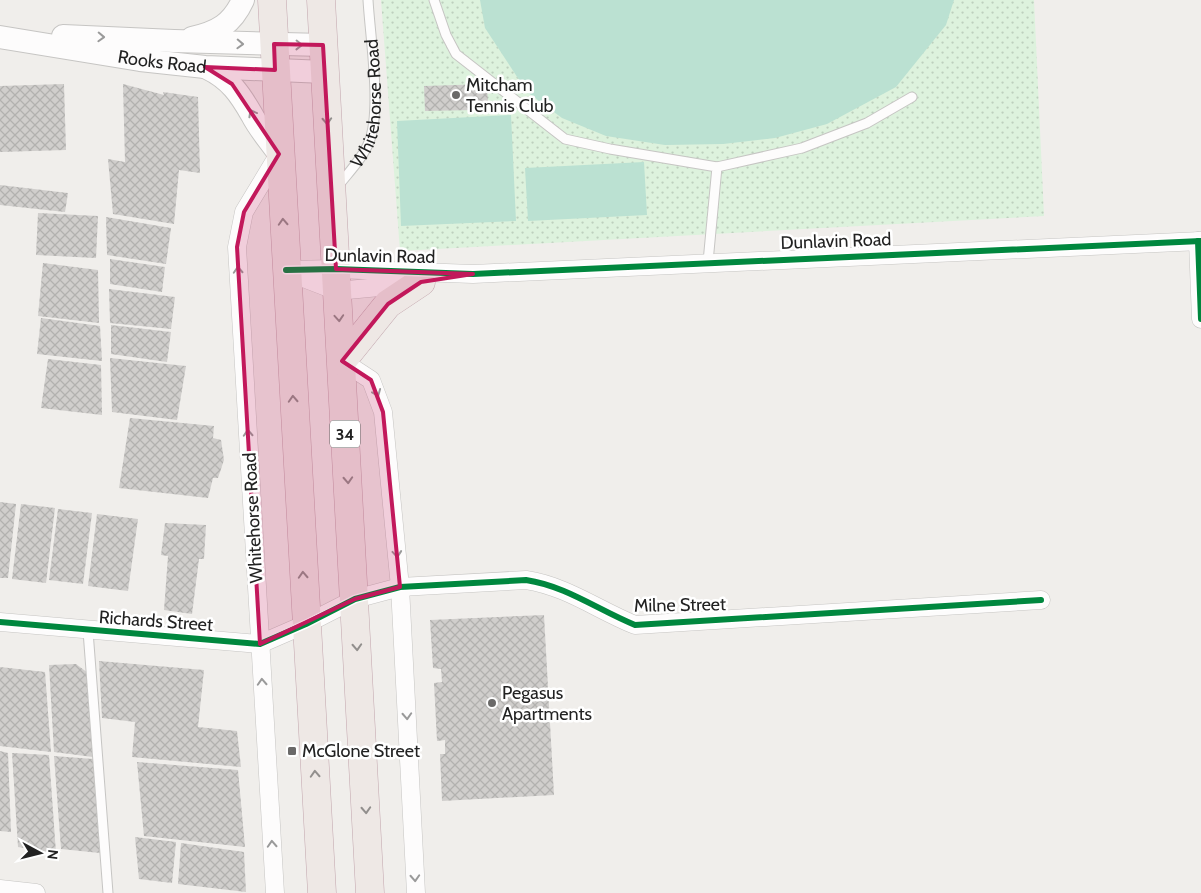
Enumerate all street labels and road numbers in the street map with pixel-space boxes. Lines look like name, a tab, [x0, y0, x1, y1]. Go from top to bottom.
street label: Whitehorse Road	[346, 38, 386, 172]
street label: Rooks Road	[116, 46, 207, 78]
street label: Dunlavin Road	[780, 228, 892, 254]
street label: Dunlavin Road	[324, 244, 436, 268]
road number: 34	[330, 420, 360, 448]
street label: Whitehorse Road	[239, 452, 267, 584]
street label: Milne Street	[634, 593, 726, 617]
street label: Richards Street	[98, 606, 214, 636]

